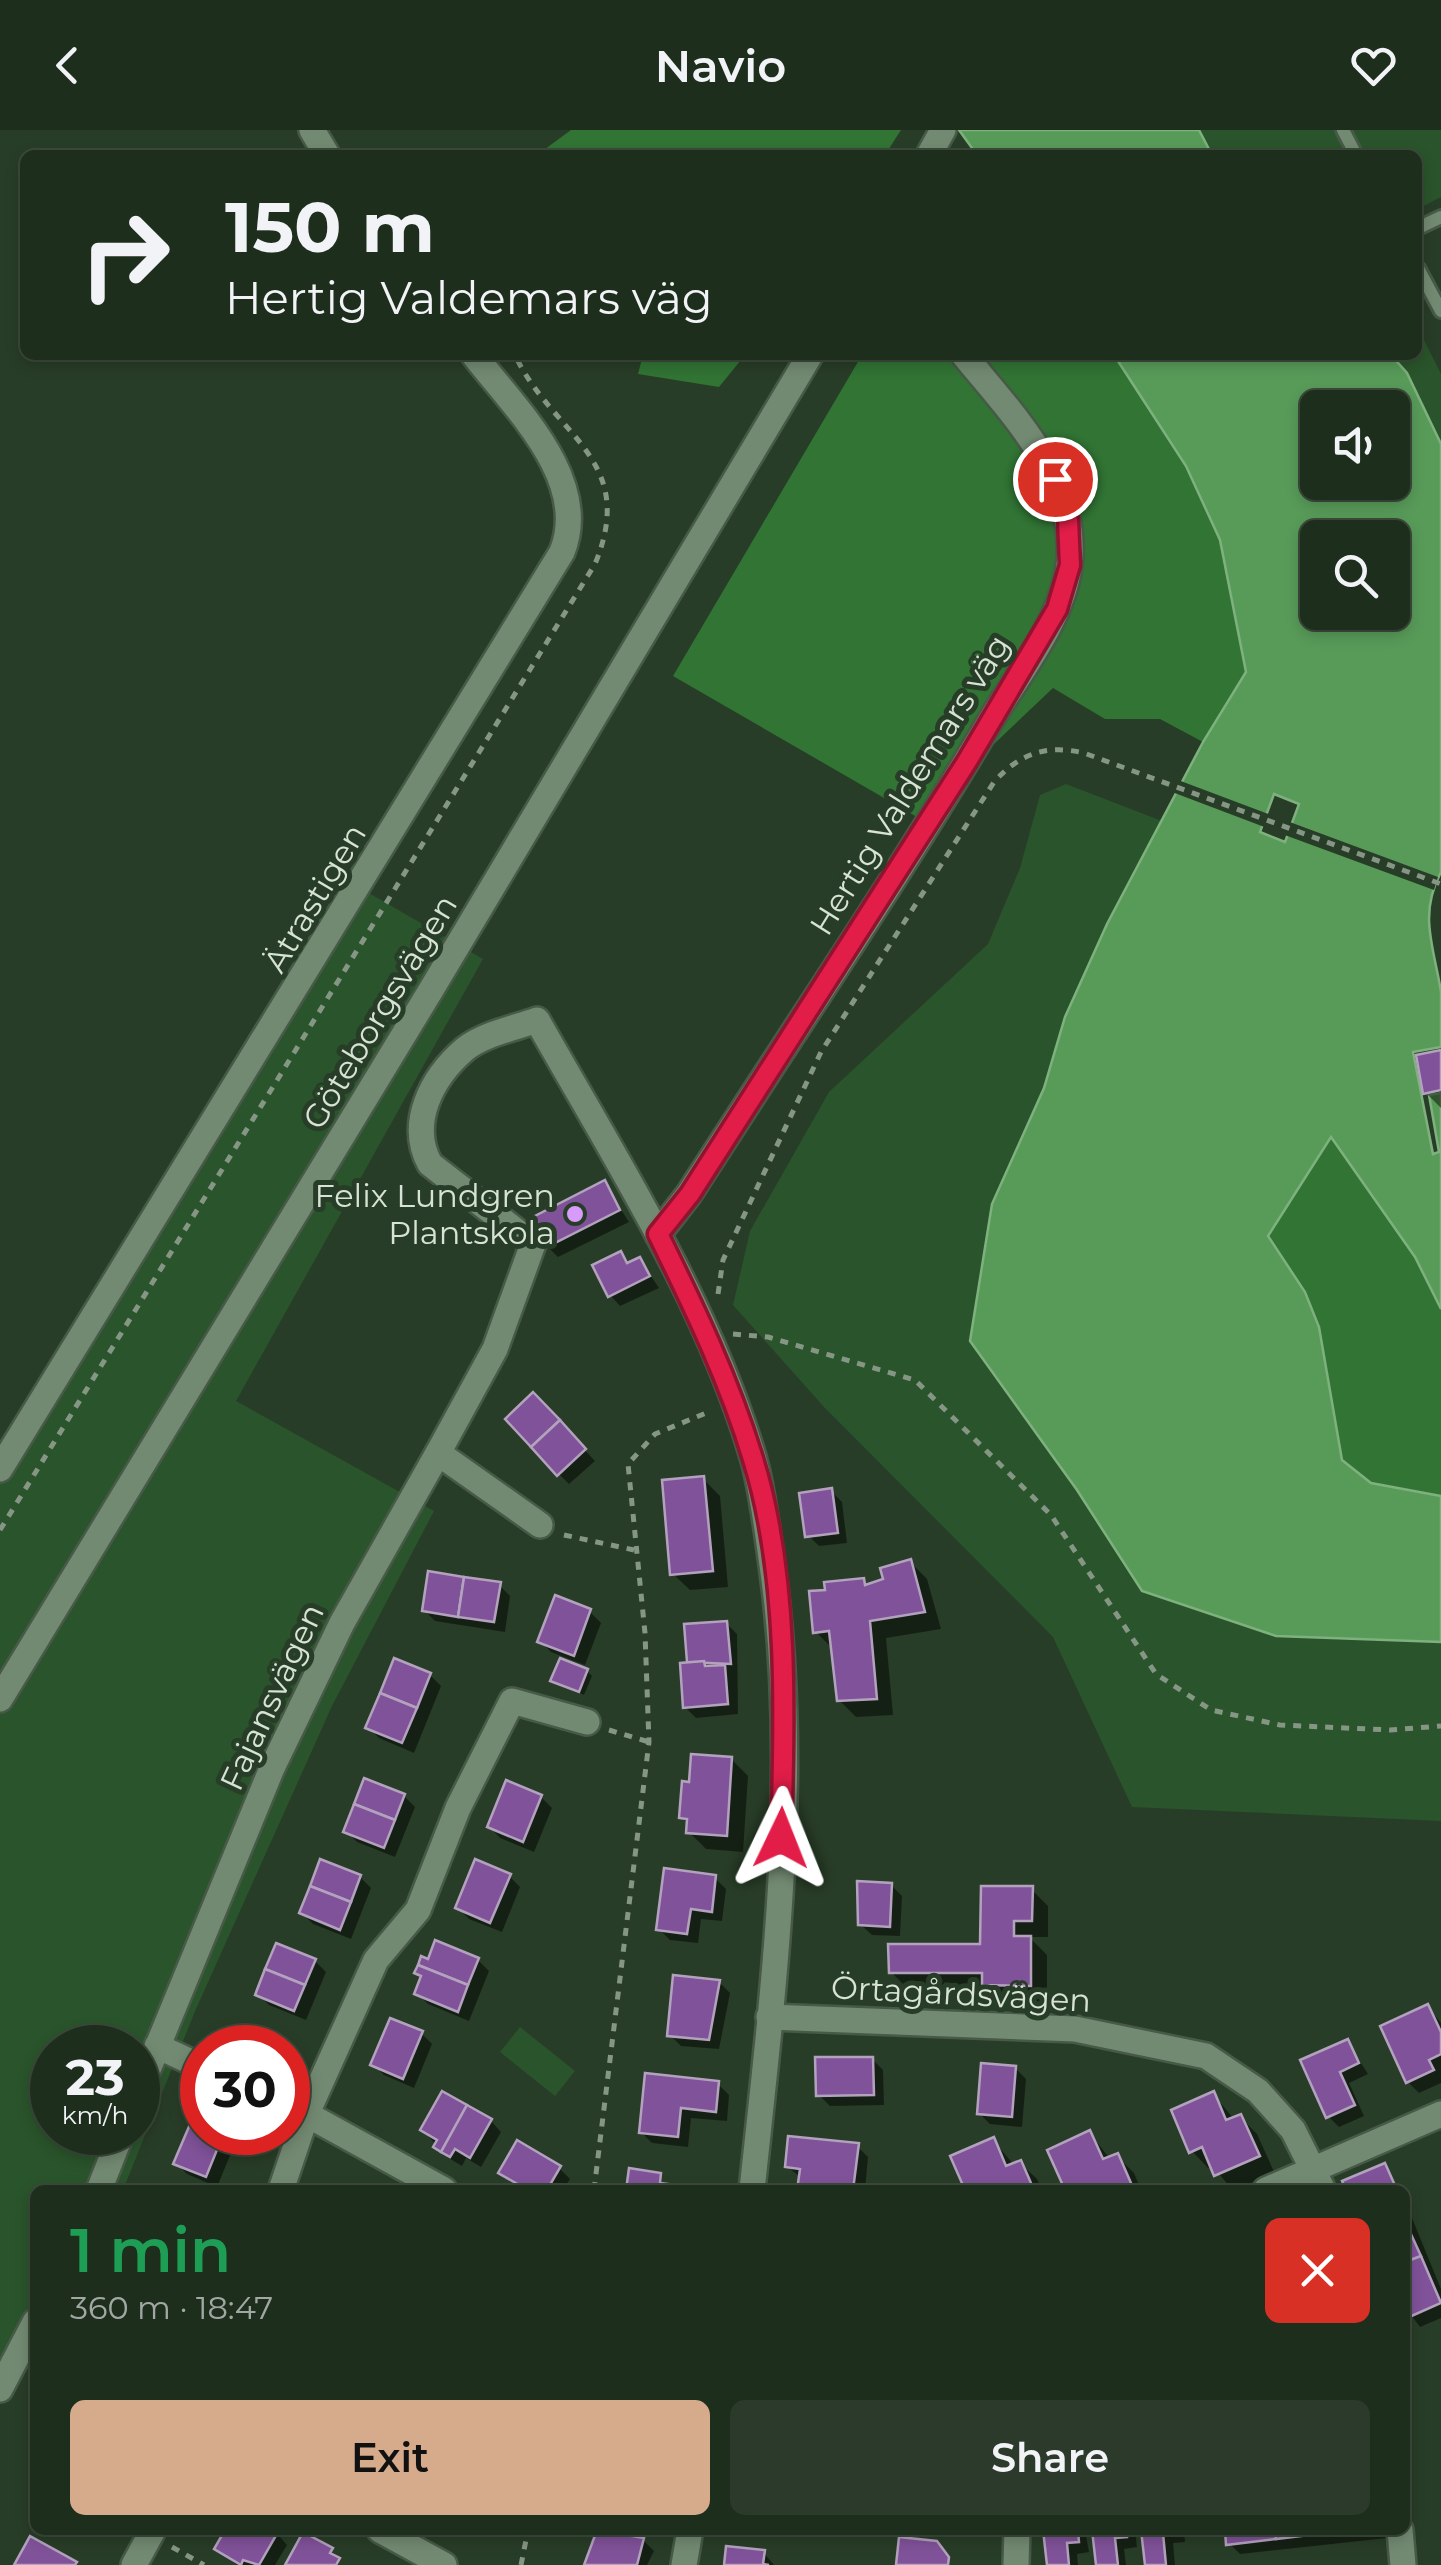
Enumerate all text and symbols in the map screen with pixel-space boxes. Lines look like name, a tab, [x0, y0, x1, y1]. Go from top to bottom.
icon: back	[40, 38, 95, 93]
text: Navio	[655, 38, 786, 93]
icon: heart	[1346, 38, 1401, 93]
text: 150 m	[225, 184, 435, 270]
icon: right	[60, 190, 190, 320]
text: Hertig Valdemars väg	[225, 270, 713, 325]
map controls	[1300, 390, 1410, 630]
button: sound	[1300, 390, 1410, 500]
pin	[1013, 437, 1098, 522]
icon: arrive	[1028, 452, 1083, 507]
button: search	[1300, 520, 1410, 630]
street label: Hertig Valdemars väg	[801, 627, 1018, 942]
street label: Ätrastigen	[255, 816, 374, 979]
street label: Göteborgsvägen	[294, 888, 465, 1136]
place label: Felix Lundgren Plantskola	[315, 1176, 555, 1252]
marker: Felix Lundgren Plantskola	[564, 1203, 586, 1225]
street label: Fajansvägen	[211, 1597, 332, 1796]
position arrow	[729, 1786, 833, 1890]
street label: Örtagårdsvägen	[830, 1967, 1092, 2020]
speed limit sign: 30	[180, 2025, 310, 2155]
text: 23	[65, 2047, 125, 2108]
text: km/h	[62, 2100, 128, 2130]
text: 1 min	[70, 2214, 231, 2287]
button: close	[1265, 2218, 1370, 2323]
text: 360 m · 18:47	[70, 2288, 273, 2327]
button: Exit	[70, 2400, 710, 2515]
button: Share	[730, 2400, 1370, 2515]

